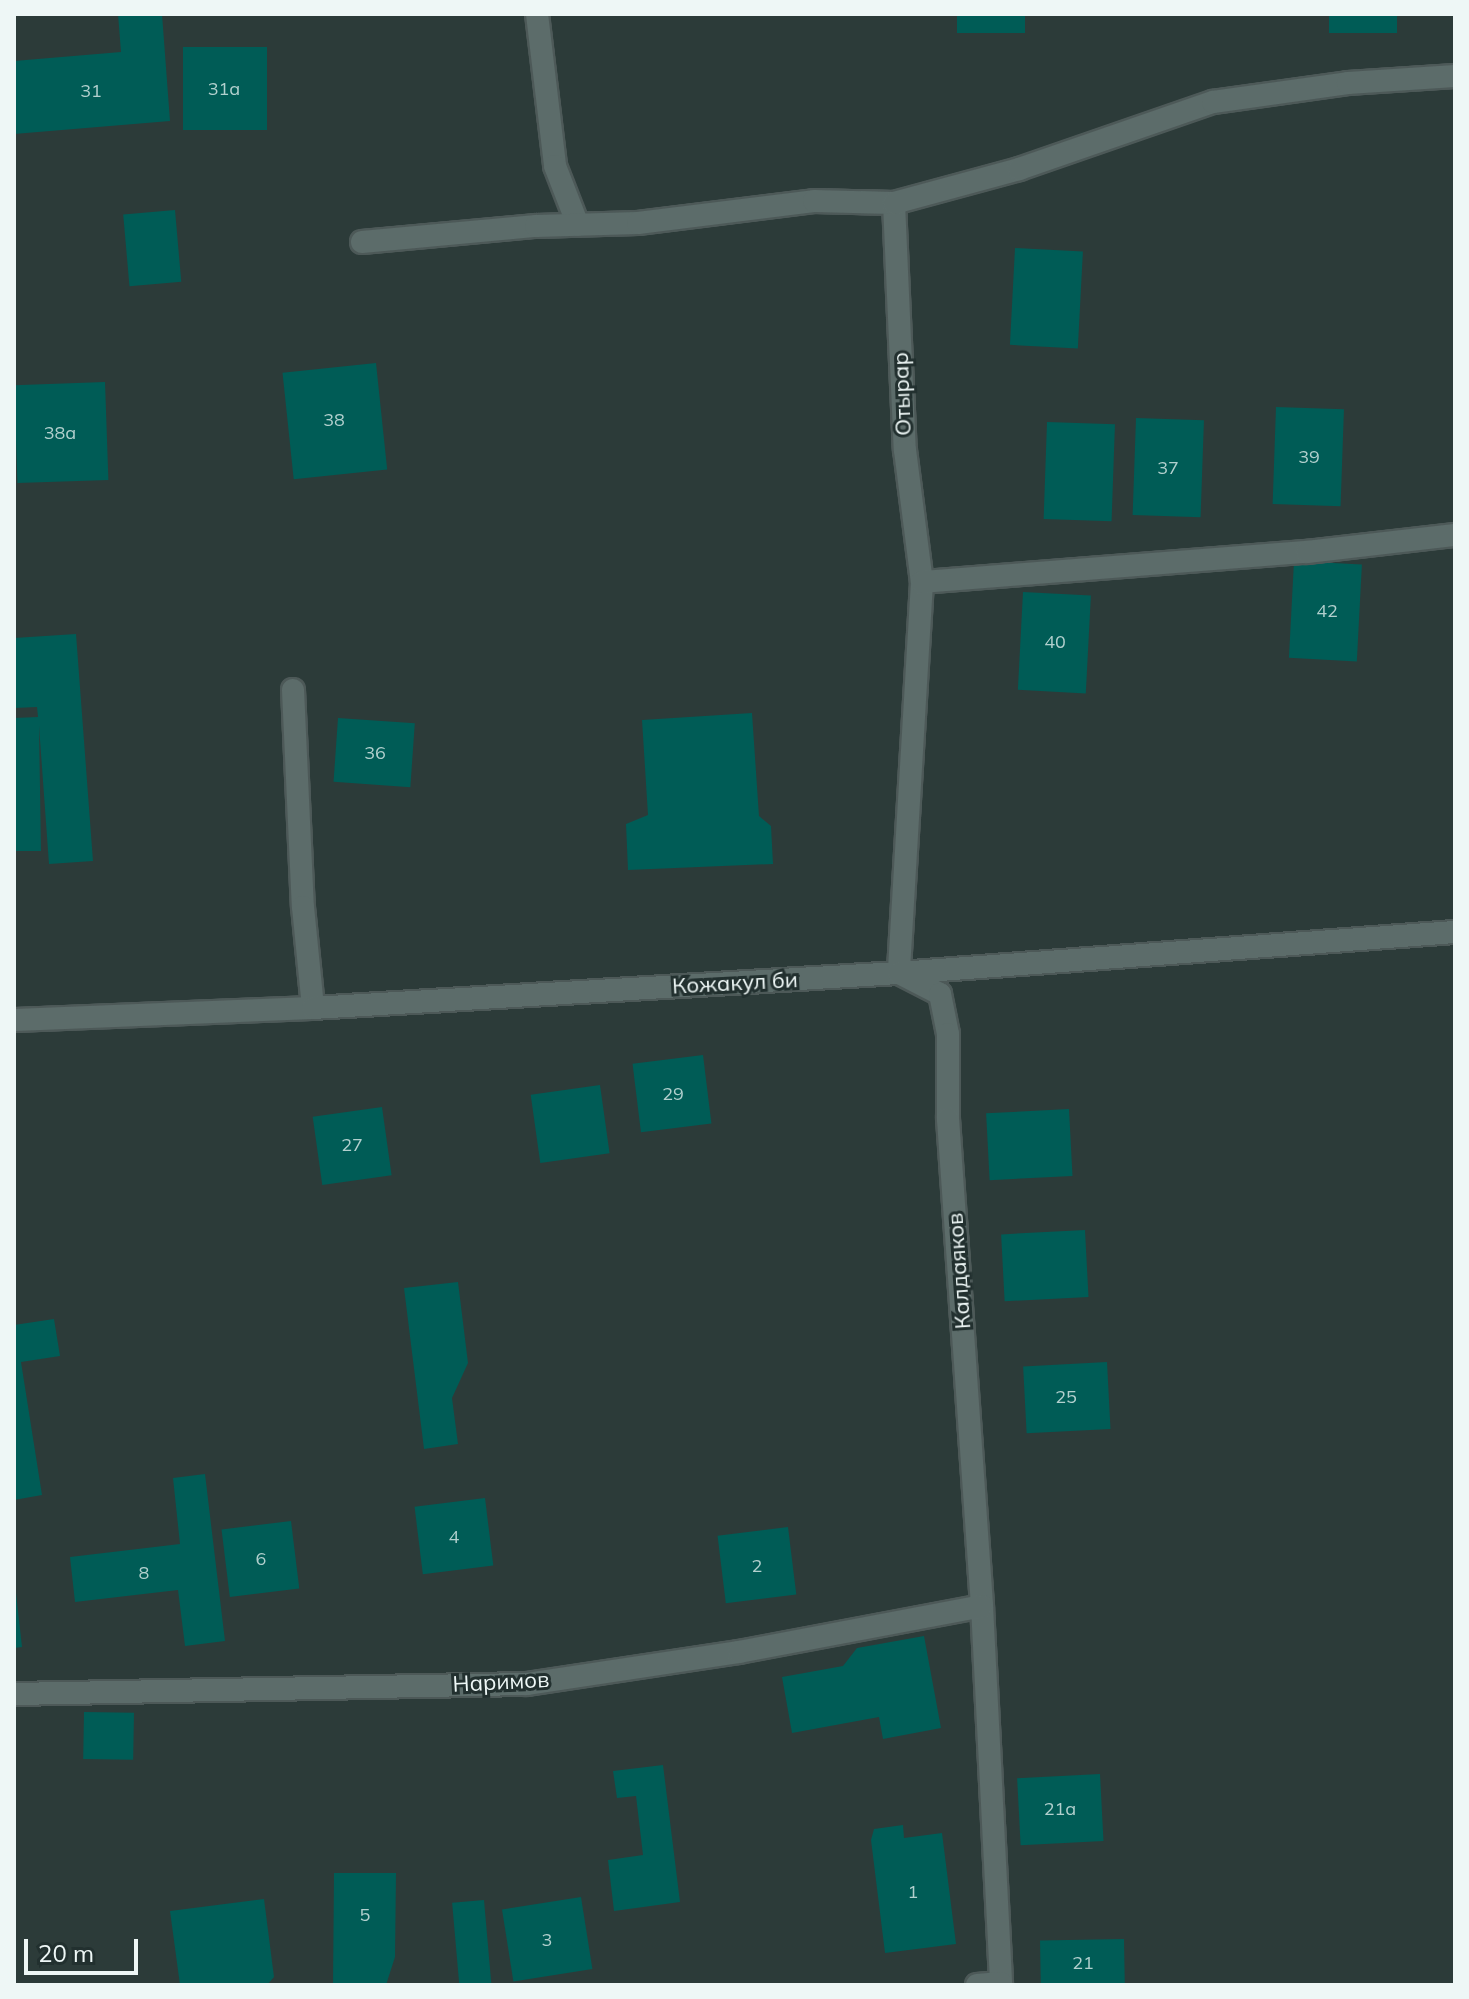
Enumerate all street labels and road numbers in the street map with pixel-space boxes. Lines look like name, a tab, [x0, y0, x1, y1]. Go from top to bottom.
street label: Отырар	[887, 352, 917, 436]
street label: Кожакул би	[671, 967, 799, 999]
street label: Калдаяков	[942, 1212, 976, 1330]
street label: Наримов	[452, 1666, 550, 1698]

